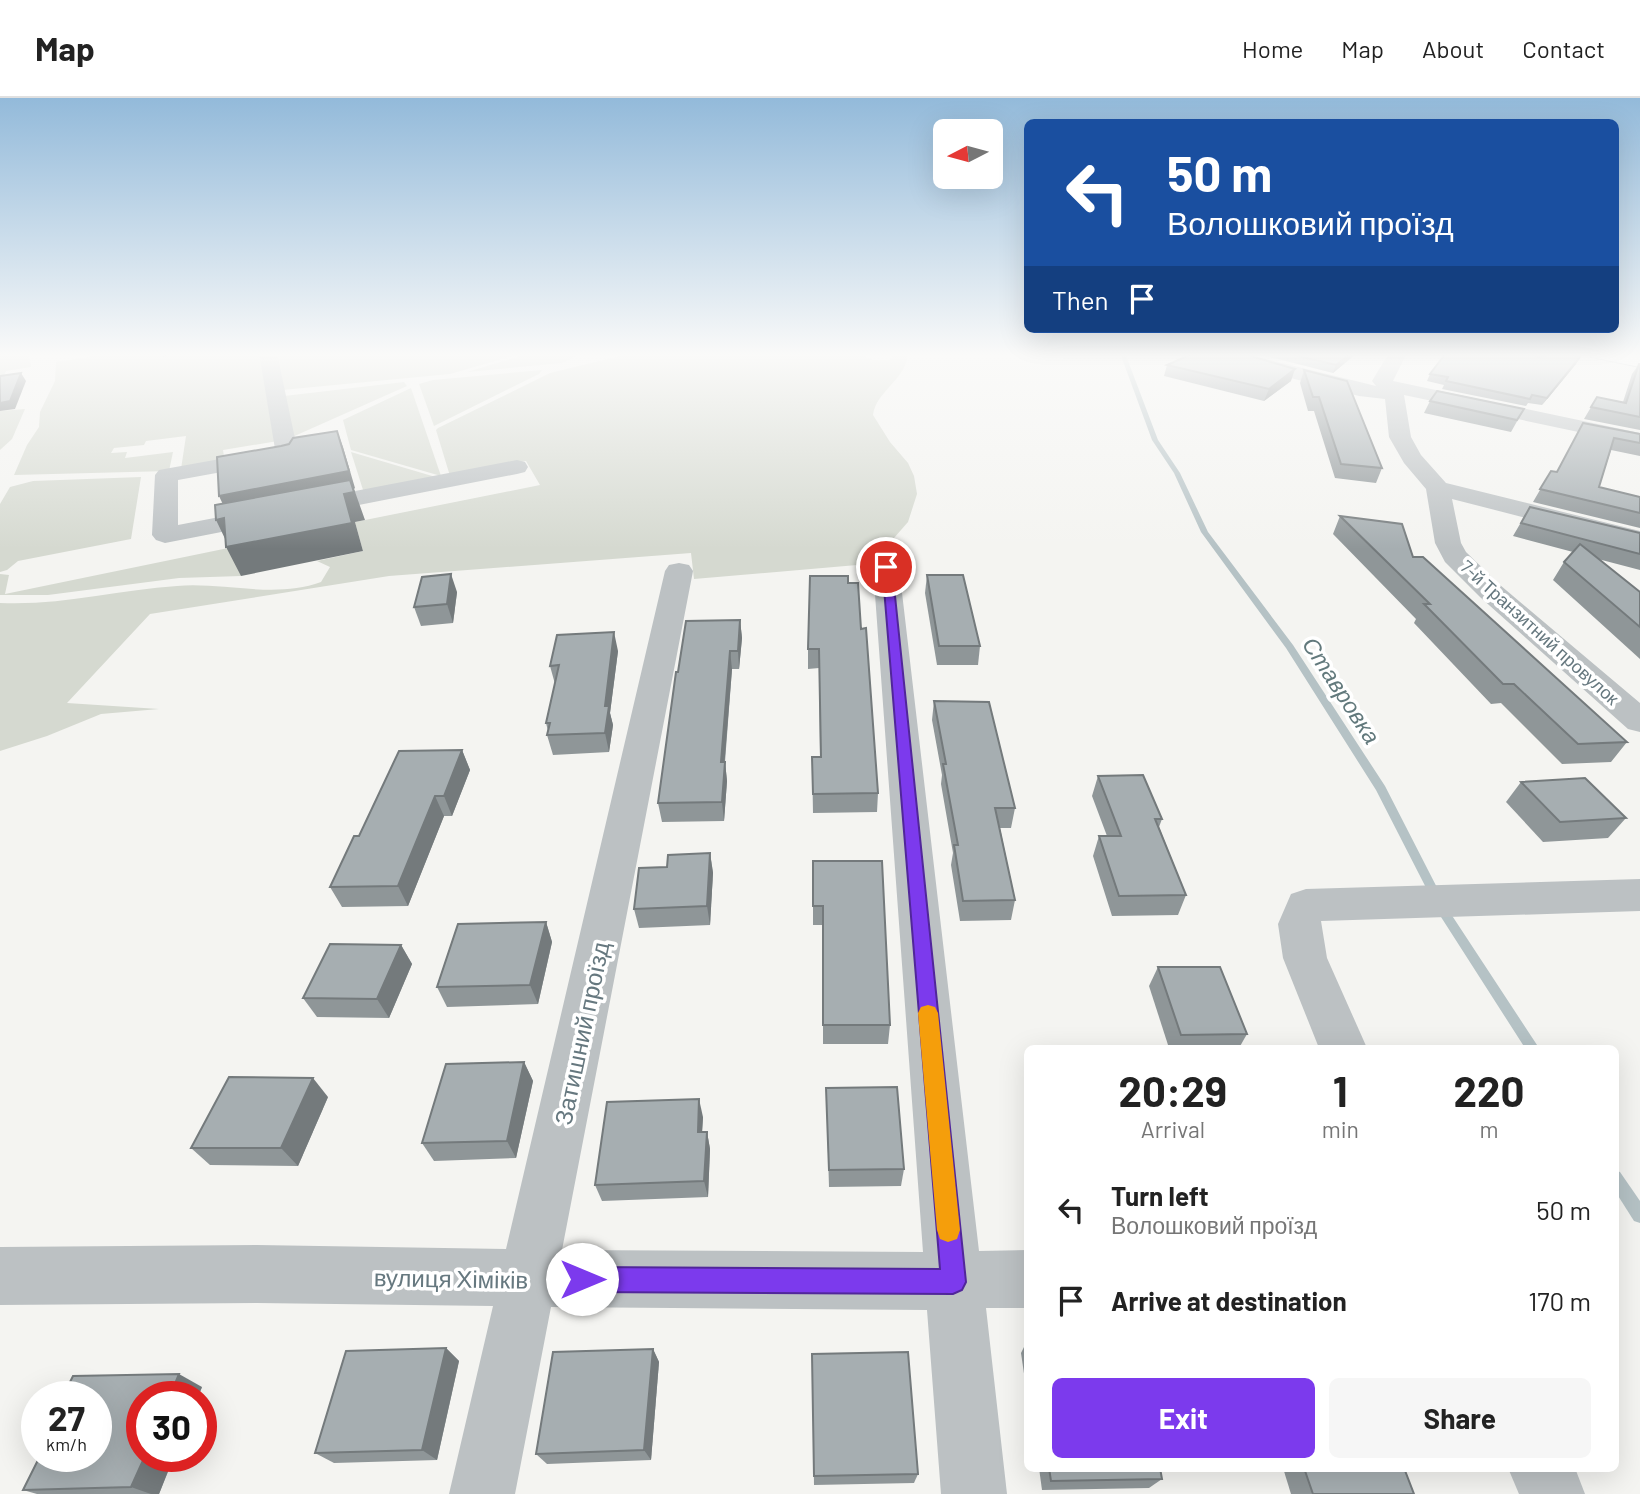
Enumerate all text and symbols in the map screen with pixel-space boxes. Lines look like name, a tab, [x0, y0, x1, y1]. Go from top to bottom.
text: Map	[35, 28, 95, 68]
text: Home	[1242, 34, 1303, 63]
text: Map	[1341, 34, 1384, 63]
text: About	[1422, 34, 1484, 63]
text: Contact	[1522, 34, 1605, 63]
north arrow	[933, 119, 1003, 189]
map controls	[933, 119, 1003, 189]
text: 50 m	[1167, 143, 1272, 202]
icon: left	[1052, 147, 1143, 238]
text: Волошковий проїзд	[1167, 203, 1454, 241]
icon: arrive	[1123, 280, 1161, 318]
text: Then	[1052, 284, 1109, 315]
pin	[856, 537, 916, 597]
icon: arrive	[867, 548, 905, 586]
street label: 7-й Транзитний провулок	[1456, 555, 1624, 709]
water label: Ставровка	[1297, 631, 1387, 749]
street label: Затишний проїзд	[547, 939, 615, 1127]
text: 20:29	[1119, 1065, 1227, 1115]
text: 1	[1333, 1065, 1348, 1115]
text: 220	[1453, 1065, 1524, 1115]
text: Arrival	[1141, 1115, 1205, 1143]
text: min	[1322, 1115, 1359, 1143]
text: m	[1479, 1115, 1498, 1143]
text: Turn left	[1111, 1180, 1209, 1211]
icon: left	[1052, 1191, 1090, 1229]
text: 50 m	[1536, 1194, 1591, 1225]
text: Волошковий проїзд	[1111, 1211, 1317, 1239]
position arrow	[545, 1242, 619, 1316]
street label: вулиця Хіміків	[374, 1262, 528, 1294]
icon: arrive	[1052, 1282, 1090, 1320]
text: Arrive at destination	[1111, 1285, 1347, 1316]
text: 170 m	[1528, 1285, 1591, 1316]
button: Exit	[1052, 1378, 1315, 1458]
button: Share	[1329, 1378, 1591, 1458]
speed limit sign: 30	[126, 1381, 217, 1472]
text: 27	[48, 1396, 85, 1438]
text: km/h	[46, 1433, 87, 1455]

